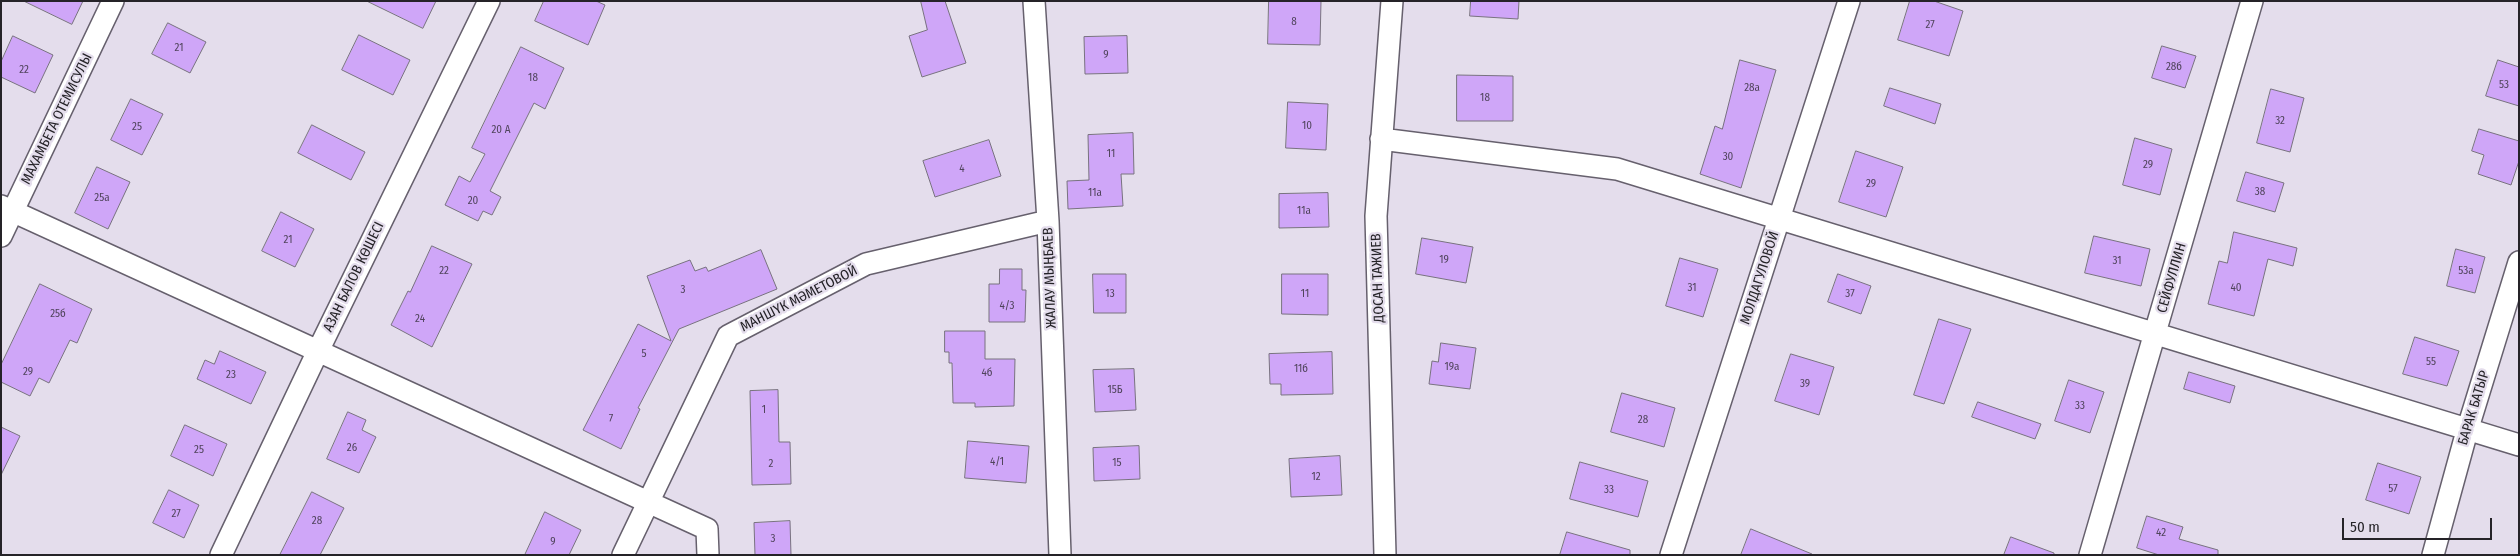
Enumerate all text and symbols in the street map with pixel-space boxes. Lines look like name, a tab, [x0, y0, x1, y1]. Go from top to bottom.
house number: 8	[1291, 15, 1297, 29]
house number: 27	[1925, 18, 1935, 32]
house number: 21	[175, 41, 183, 55]
house number: 9	[1103, 48, 1109, 62]
street label: МАХАМБЕТА ОТЕМИСУЛЫ	[18, 51, 96, 187]
house number: 28б	[2166, 60, 2182, 74]
house number: 22	[19, 63, 29, 77]
house number: 18	[528, 71, 538, 85]
house number: 53	[2499, 78, 2509, 92]
house number: 28а	[1744, 81, 1760, 95]
house number: 18	[1480, 91, 1490, 105]
house number: 32	[2275, 114, 2285, 128]
house number: 10	[1302, 119, 1312, 133]
house number: 25	[132, 120, 142, 134]
house number: 20 А	[492, 123, 510, 137]
house number: 11	[1107, 147, 1115, 161]
house number: 30	[1723, 150, 1733, 164]
house number: 29	[2143, 158, 2153, 172]
house number: 4	[959, 162, 965, 176]
house number: 29	[1866, 177, 1876, 191]
house number: 38	[2255, 185, 2265, 199]
house number: 11а	[1088, 186, 1102, 200]
house number: 25а	[94, 191, 110, 205]
house number: 20	[468, 194, 478, 208]
house number: 11а	[1297, 204, 1311, 218]
street label: АЗАН БАЛОВ КӨШЕСІ	[320, 219, 388, 335]
street label: ЖАЛАУ МЫҢБАЕВ	[1040, 227, 1060, 329]
street label: МОЛДАГУЛОВОЙ	[1737, 229, 1783, 327]
house number: 21	[284, 233, 292, 247]
street label: ДОСАН ТАЖИЕВ	[1368, 233, 1388, 323]
street label: СЕЙФУЛЛИН	[2154, 241, 2190, 315]
house number: 19	[1439, 253, 1449, 267]
house number: 31	[2113, 254, 2121, 268]
street label: МАНШҮК МӘМЕТОВОЙ	[738, 262, 860, 336]
house number: 22	[439, 264, 449, 278]
house number: 53а	[2458, 264, 2474, 278]
house number: 31	[1688, 281, 1696, 295]
house number: 40	[2230, 281, 2242, 295]
house number: 3	[681, 283, 685, 297]
house number: 13	[1105, 287, 1115, 301]
house number: 11	[1301, 287, 1309, 301]
house number: 37	[1845, 287, 1855, 301]
house number: 4/3	[1000, 299, 1014, 313]
house number: 25б	[50, 307, 66, 321]
house number: 24	[415, 312, 425, 326]
house number: 5	[641, 347, 647, 361]
house number: 55	[2426, 355, 2436, 369]
house number: 19а	[1445, 360, 1459, 374]
house number: 11б	[1294, 362, 1308, 376]
house number: 29	[23, 365, 33, 379]
house number: 4б	[981, 366, 993, 380]
house number: 23	[226, 368, 236, 382]
street label: БАРАК БАТЫР	[2455, 369, 2493, 447]
house number: 39	[1800, 377, 1810, 391]
house number: 15Б	[1107, 383, 1123, 397]
house number: 33	[2075, 399, 2085, 413]
house number: 1	[762, 403, 766, 417]
house number: 7	[609, 412, 613, 426]
house number: 28	[1638, 413, 1648, 427]
house number: 26	[347, 441, 357, 455]
house number: 25	[194, 443, 204, 457]
house number: 4/1	[990, 455, 1004, 469]
house number: 15	[1112, 456, 1122, 470]
house number: 2	[769, 457, 773, 471]
house number: 12	[1311, 470, 1321, 484]
house number: 57	[2388, 482, 2398, 496]
house number: 33	[1604, 483, 1614, 497]
house number: 27	[171, 507, 181, 521]
scale bar	[2345, 508, 2495, 540]
house number: 28	[312, 514, 322, 528]
text: 50 m	[2350, 518, 2380, 536]
house number: 42	[2156, 526, 2166, 540]
house number: 3	[771, 532, 775, 546]
house number: 9	[550, 535, 556, 549]

